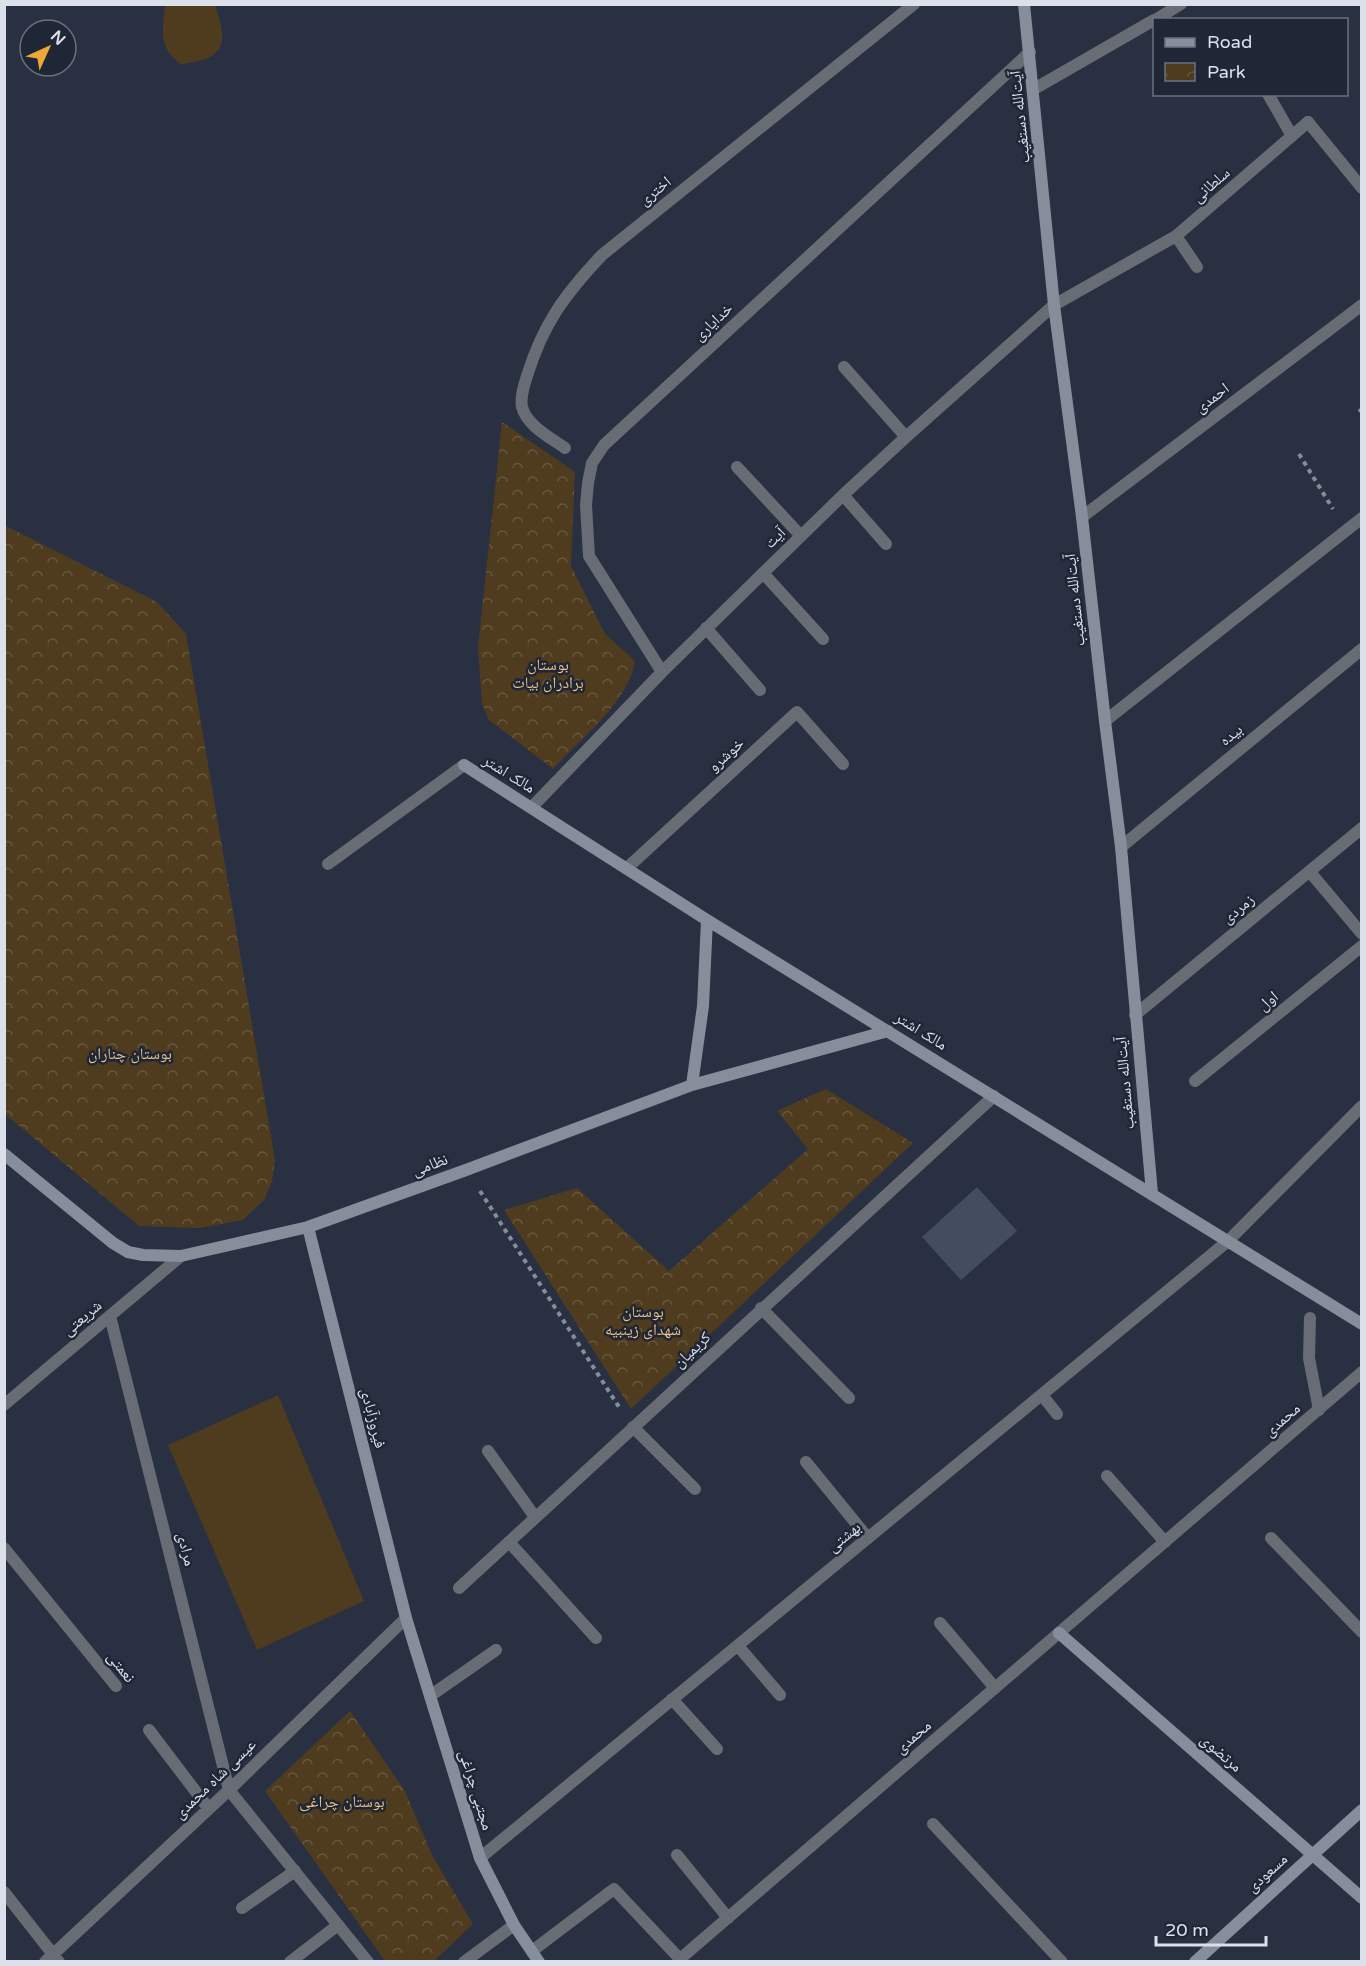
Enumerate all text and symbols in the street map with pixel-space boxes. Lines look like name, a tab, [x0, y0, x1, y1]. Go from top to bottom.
north arrow	[18, 18, 78, 78]
legend	[1153, 18, 1348, 96]
text: N	[46, 26, 70, 50]
text: Road	[1207, 31, 1252, 53]
text: Park	[1207, 61, 1246, 83]
street label: آیت‌الله دستغیب	[1005, 69, 1035, 164]
street label: سلطانی	[1188, 163, 1234, 207]
street label: اختری	[635, 172, 675, 210]
street label: خدایاری	[689, 299, 737, 345]
street label: احمدی	[1191, 379, 1233, 417]
street label: آیت	[760, 522, 791, 553]
street label: آیت‌الله دستغیب	[1060, 552, 1090, 647]
park label: بوستان برادران بیات	[512, 655, 584, 693]
street label: بیده	[1215, 720, 1247, 750]
street label: خوشرو	[704, 733, 748, 777]
street label: مالک اشتر	[478, 750, 539, 798]
street label: زمردی	[1218, 890, 1258, 928]
street label: اول	[1254, 987, 1282, 1015]
street label: مالک اشتر	[890, 1007, 951, 1055]
street label: آیت‌الله دستغیب	[1111, 1035, 1139, 1130]
park label: بوستان چناران	[88, 1044, 172, 1064]
street label: نظامی	[409, 1149, 451, 1181]
street label: شریعتی	[58, 1296, 106, 1340]
park label: بوستان شهدای زینبیه	[605, 1302, 681, 1340]
street label: کریمیان	[669, 1327, 715, 1372]
street label: فیروزآبادی	[356, 1386, 390, 1450]
street label: محمدی	[1260, 1399, 1304, 1441]
street label: بهشتی	[823, 1517, 865, 1557]
street label: مرادی	[172, 1530, 200, 1568]
street label: نعمتی	[103, 1647, 139, 1687]
street label: محمدی	[891, 1716, 935, 1758]
street label: مرتضوی	[1196, 1729, 1246, 1777]
street label: عیسی شاه محمدی	[170, 1735, 260, 1823]
street label: مجتبی چراغی	[454, 1747, 498, 1833]
park label: بوستان چراغی	[299, 1792, 385, 1812]
street label: مسعودی	[1242, 1849, 1292, 1897]
scale bar	[1156, 1909, 1266, 1947]
text: 20 m	[1165, 1919, 1209, 1941]

